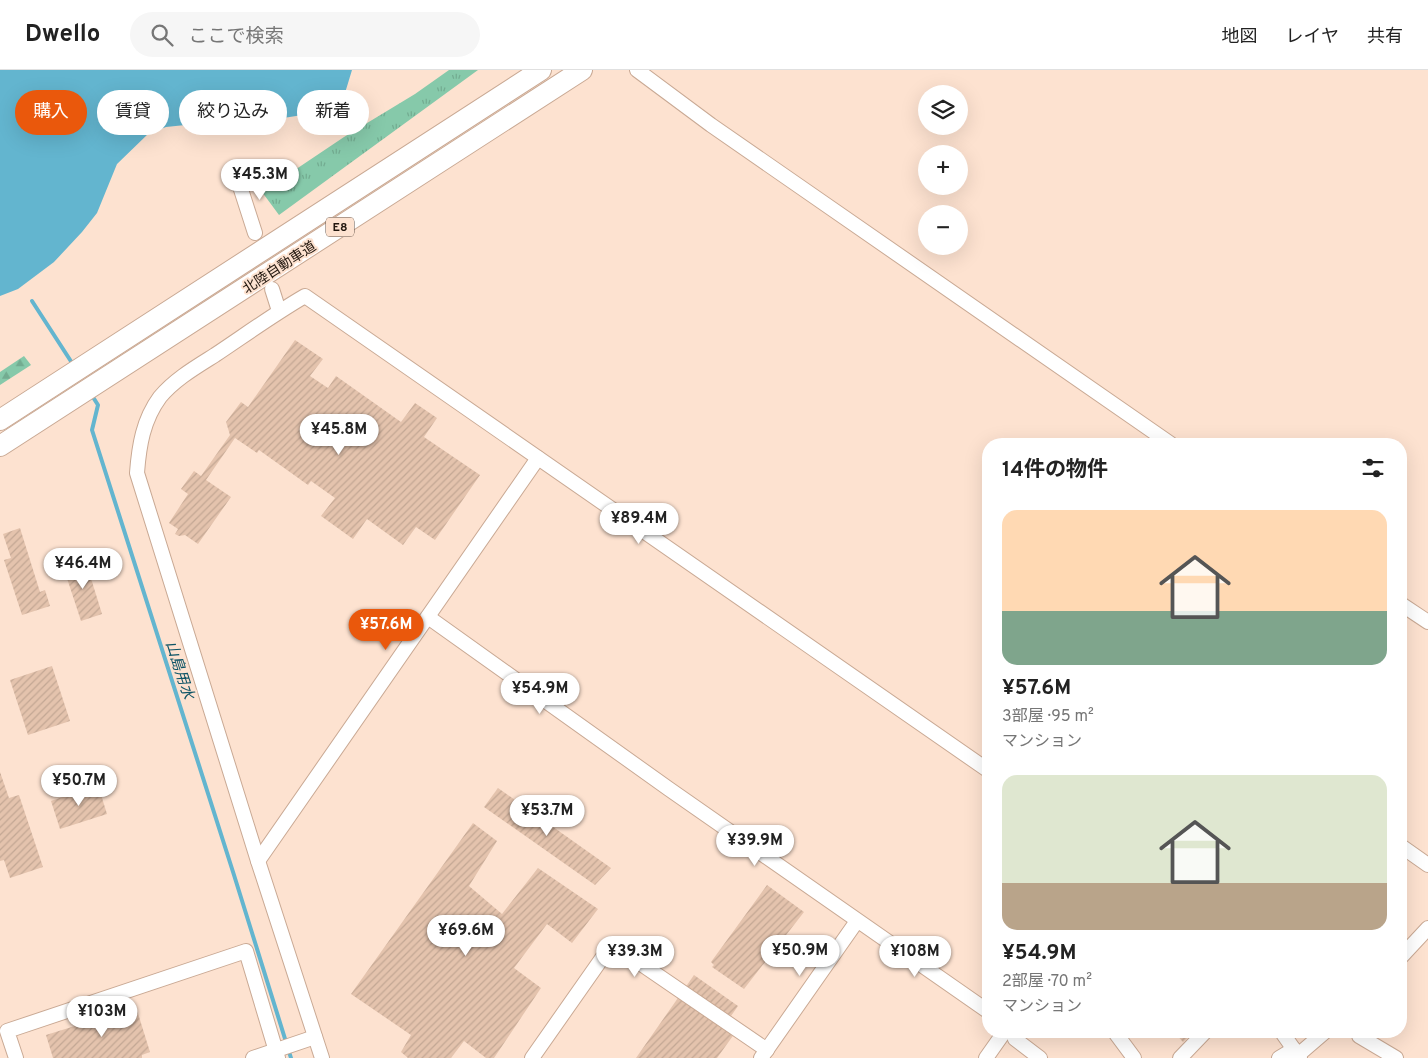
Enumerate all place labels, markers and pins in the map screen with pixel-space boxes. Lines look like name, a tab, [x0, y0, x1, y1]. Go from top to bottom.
pin: ¥45.3M	[219, 158, 301, 201]
pin: ¥45.8M	[298, 414, 380, 456]
pin: ¥89.4M	[598, 502, 680, 545]
pin: ¥46.4M	[42, 548, 124, 590]
pin: ¥57.6M	[345, 608, 427, 651]
pin: ¥54.9M	[499, 672, 581, 715]
pin: ¥50.7M	[38, 764, 120, 807]
pin: ¥53.7M	[506, 794, 588, 837]
pin: ¥39.9M	[714, 824, 796, 867]
pin: ¥69.6M	[425, 914, 507, 957]
pin: ¥50.9M	[759, 934, 841, 977]
pin: ¥39.3M	[594, 936, 676, 978]
pin: ¥108M	[880, 936, 950, 978]
pin: ¥103M	[67, 996, 137, 1038]

